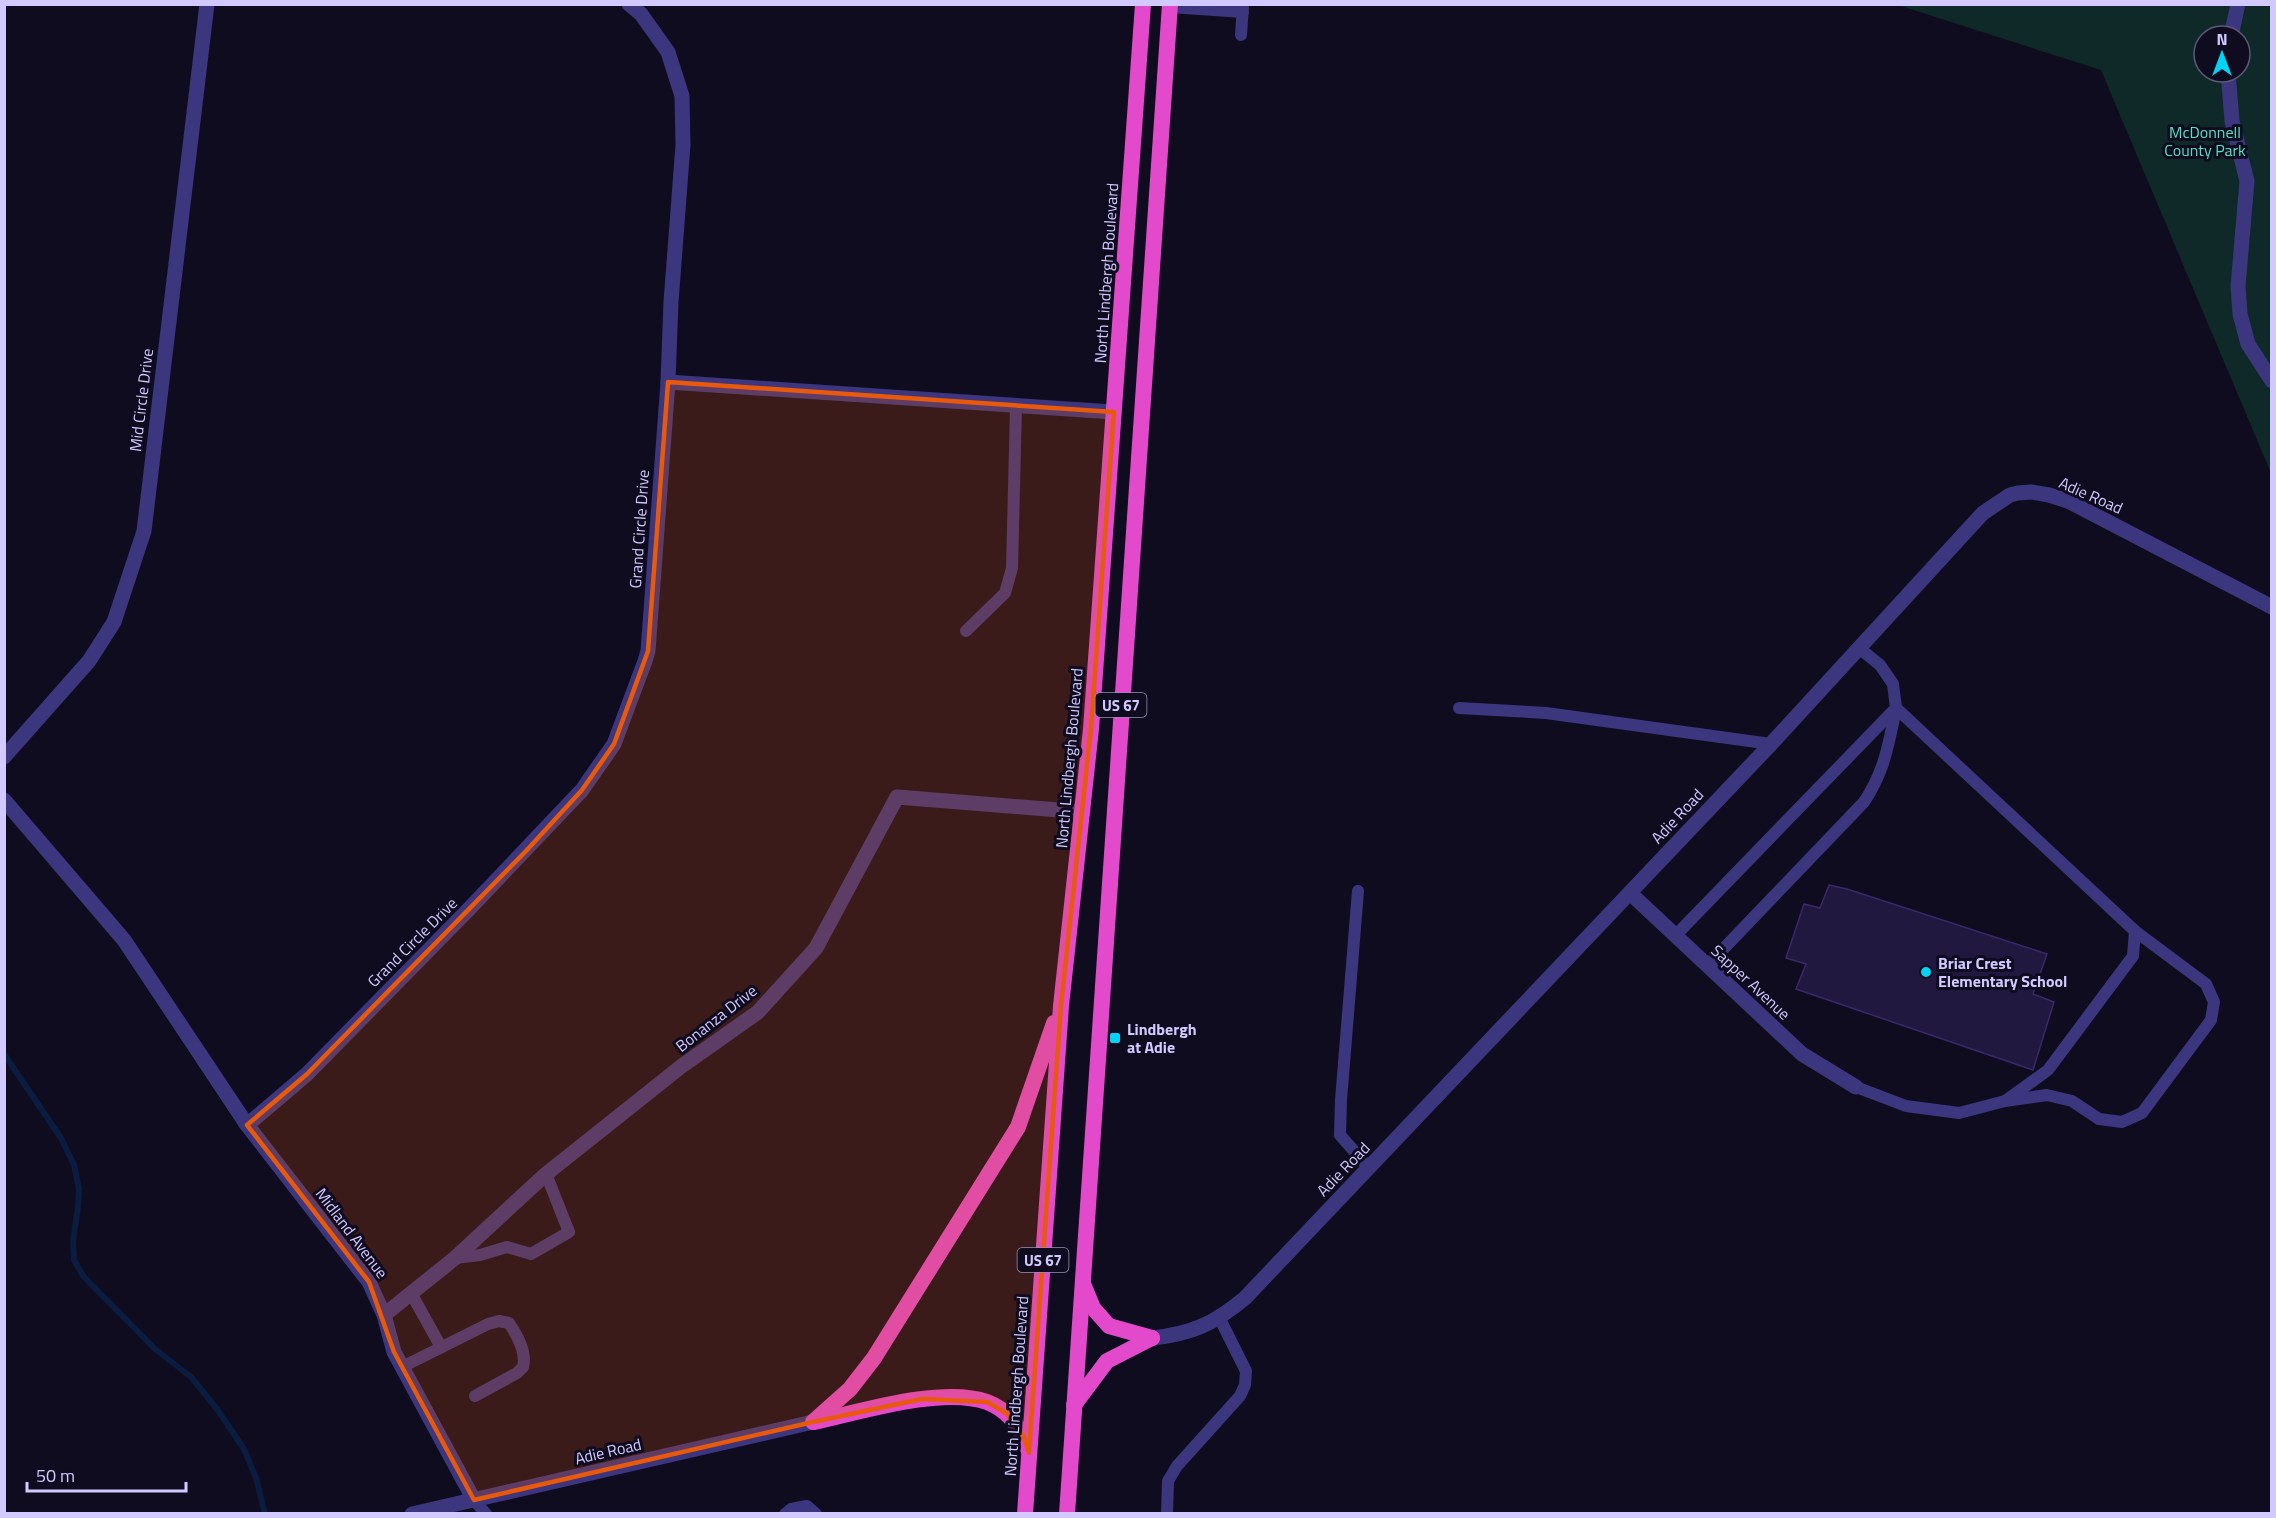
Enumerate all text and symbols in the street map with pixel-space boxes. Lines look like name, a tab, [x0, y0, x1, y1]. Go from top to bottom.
north arrow	[2192, 24, 2252, 84]
text: N	[2216, 27, 2228, 51]
park label: McDonnell County Park	[2164, 120, 2246, 162]
street label: North Lindbergh Boulevard	[1088, 182, 1124, 364]
street label: Mid Circle Drive	[123, 347, 159, 453]
street label: Grand Circle Drive	[623, 469, 655, 589]
street label: Adie Road	[2055, 470, 2127, 520]
street label: North Lindbergh Boulevard	[1049, 667, 1089, 849]
road number: US 67	[1096, 693, 1146, 717]
street label: Adie Road	[1645, 783, 1709, 849]
street label: Grand Circle Drive	[361, 891, 463, 993]
street label: Sapper Avenue	[1706, 939, 1796, 1025]
place label: Briar Crest Elementary School	[1938, 951, 2067, 993]
marker: Briar Crest Elementary School	[1919, 965, 1933, 979]
street label: Bonanza Drive	[670, 979, 762, 1057]
place label: Lindbergh at Adie	[1127, 1017, 1197, 1059]
marker: Lindbergh at Adie	[1108, 1031, 1122, 1045]
street label: Adie Road	[1311, 1136, 1375, 1202]
street label: Midland Avenue	[310, 1183, 394, 1283]
road number: US 67	[1018, 1248, 1068, 1272]
street label: North Lindbergh Boulevard	[998, 1295, 1034, 1477]
street label: Adie Road	[572, 1432, 644, 1470]
scale bar	[27, 1455, 186, 1493]
text: 50 m	[36, 1462, 75, 1489]

